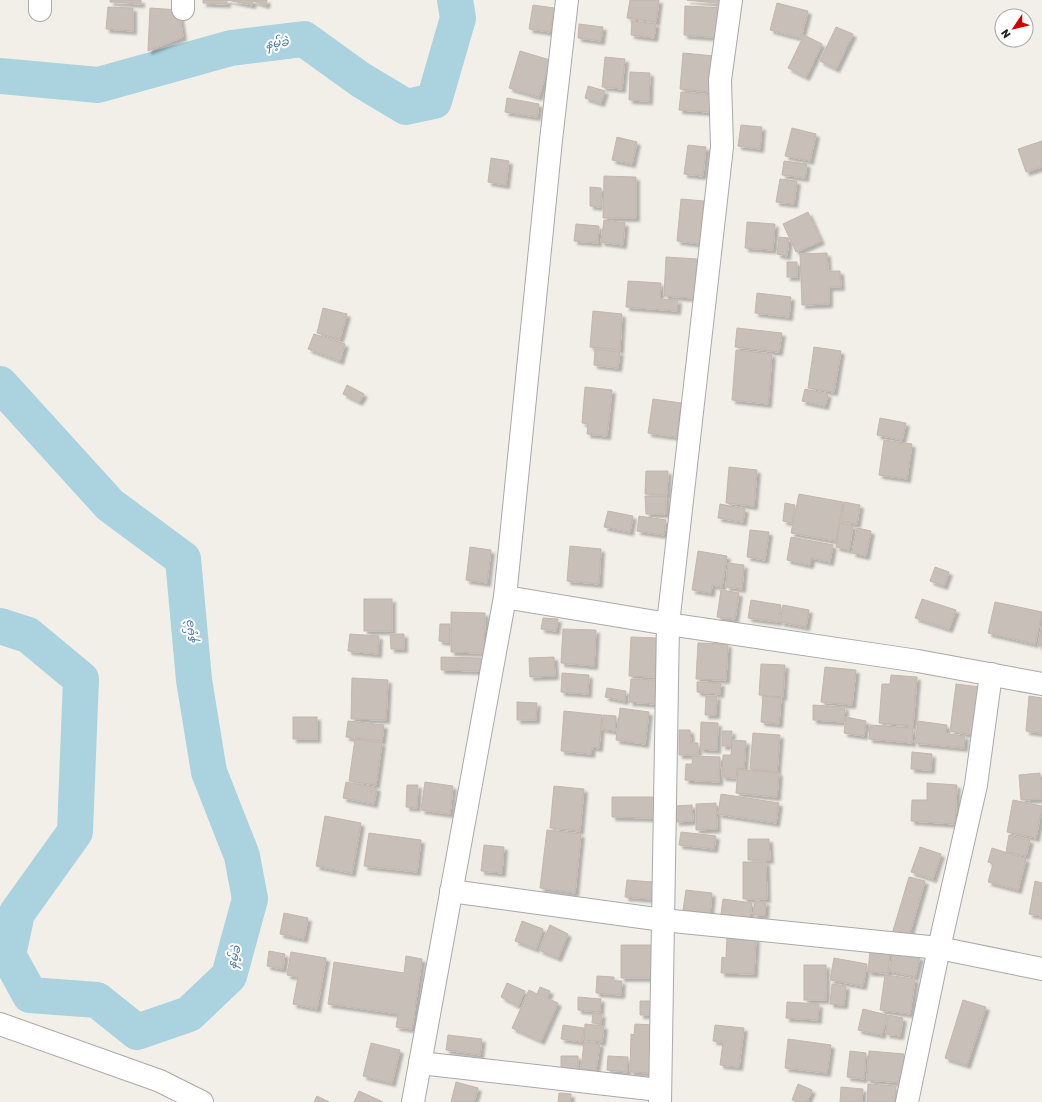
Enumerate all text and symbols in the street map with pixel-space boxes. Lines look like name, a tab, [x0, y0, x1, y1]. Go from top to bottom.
north arrow	[994, 8, 1034, 48]
text: N	[999, 26, 1014, 40]
water label: နမ့်ခဲ	[264, 33, 291, 54]
water label: နမ့်ခဲ	[180, 619, 201, 644]
water label: နမ့်ခဲ	[222, 943, 247, 971]

